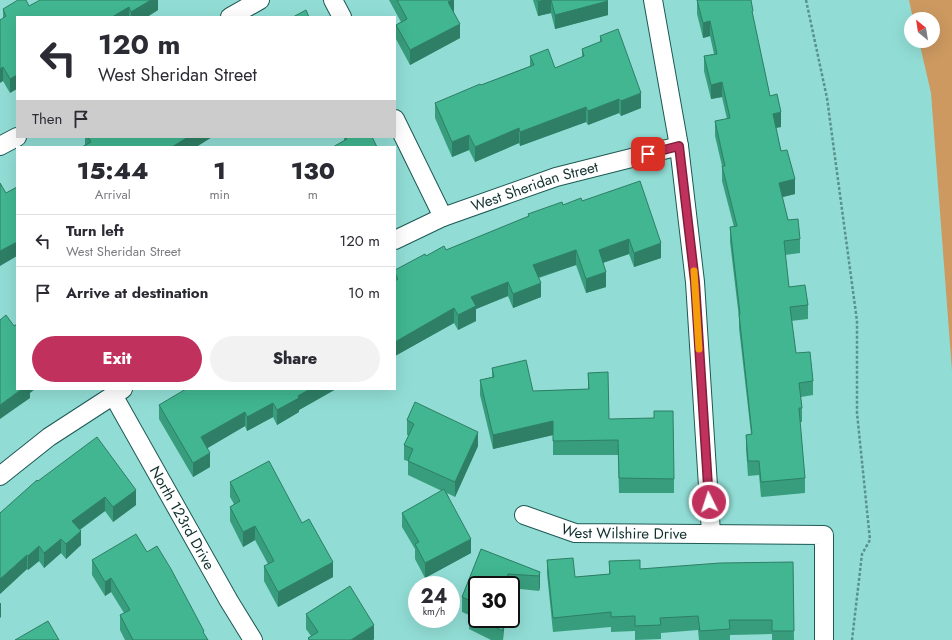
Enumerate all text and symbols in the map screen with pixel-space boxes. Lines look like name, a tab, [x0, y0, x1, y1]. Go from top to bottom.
north arrow	[904, 12, 940, 48]
map controls	[904, 12, 940, 48]
text: 120 m	[98, 24, 181, 65]
icon: left	[32, 32, 84, 84]
text: West Sheridan Street	[98, 62, 257, 88]
text: Then	[32, 108, 62, 130]
icon: arrive	[70, 108, 92, 130]
pin	[631, 137, 665, 171]
icon: arrive	[637, 143, 659, 165]
text: 15:44	[77, 153, 149, 188]
text: 1	[213, 153, 226, 188]
text: 130	[291, 153, 335, 188]
street label: West Sheridan Street	[468, 156, 601, 217]
text: Arrival	[95, 185, 131, 204]
text: min	[209, 185, 230, 204]
text: m	[308, 185, 318, 204]
text: Turn left	[66, 220, 124, 242]
icon: left	[32, 230, 54, 252]
text: 120 m	[340, 230, 380, 252]
text: West Sheridan Street	[66, 242, 181, 261]
icon: arrive	[32, 282, 54, 304]
text: Arrive at destination	[66, 282, 208, 304]
text: 10 m	[348, 282, 380, 304]
button: Exit	[32, 336, 202, 382]
button: Share	[210, 336, 380, 382]
street label: North 123rd Drive	[144, 462, 220, 574]
position arrow	[688, 481, 730, 523]
street label: West Wilshire Drive	[558, 518, 687, 545]
speed limit sign: 30	[468, 576, 520, 628]
text: 24	[420, 582, 448, 611]
text: km/h	[423, 604, 445, 619]

